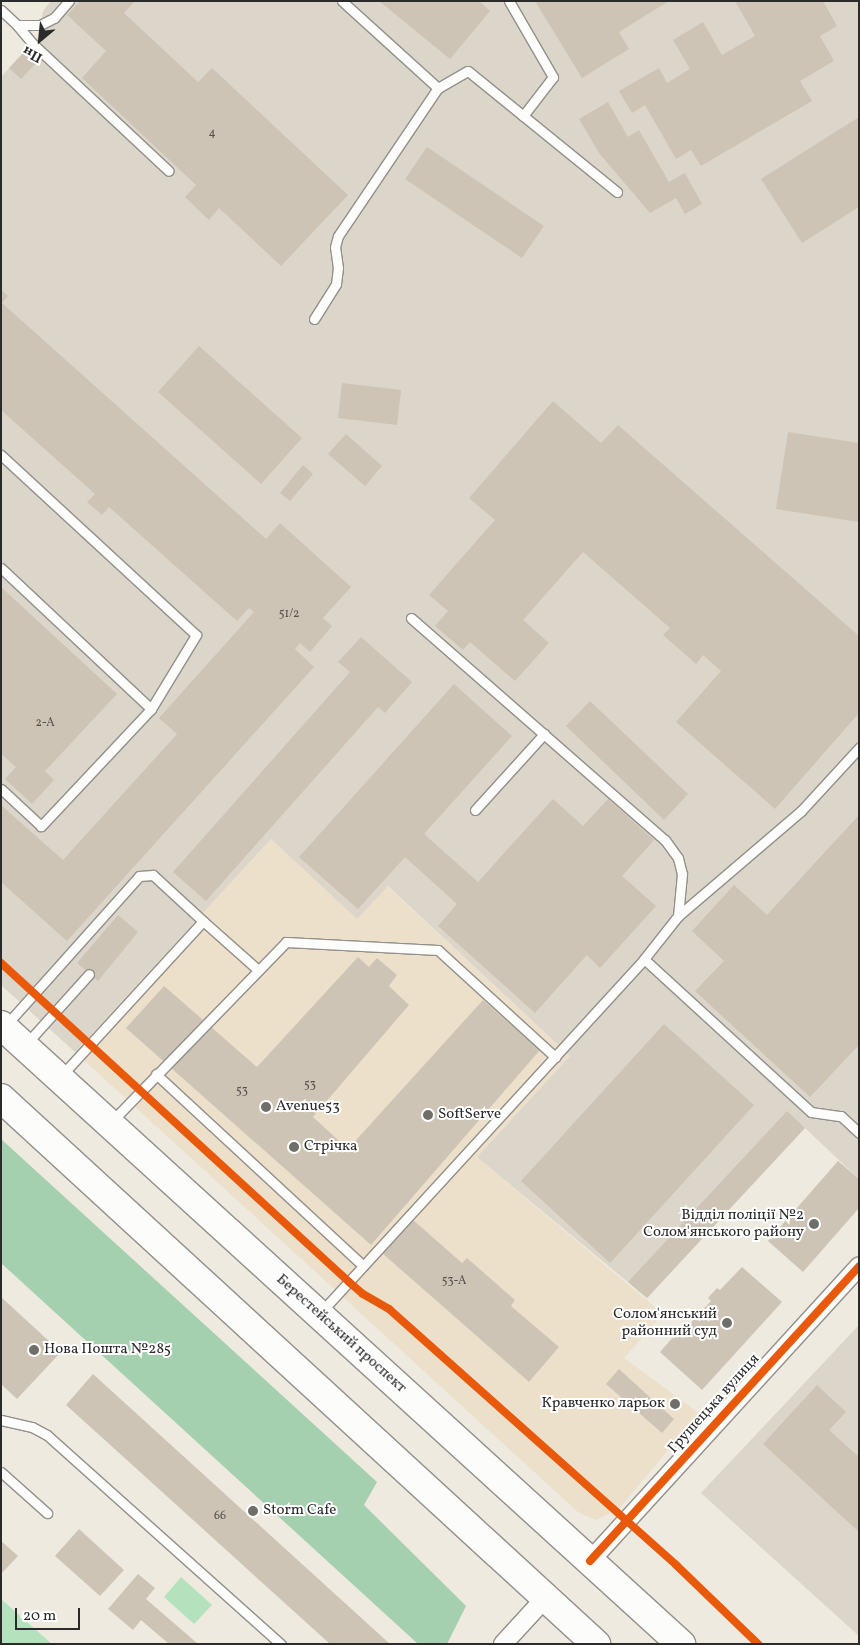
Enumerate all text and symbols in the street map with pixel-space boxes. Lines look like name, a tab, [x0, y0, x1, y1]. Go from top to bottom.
north arrow	[15, 15, 65, 65]
text: Пн	[19, 41, 46, 67]
house number: 4	[208, 127, 216, 141]
house number: 51/2	[279, 608, 299, 622]
house number: 2-А	[35, 717, 55, 731]
house number: 53	[304, 1079, 316, 1093]
house number: 53	[236, 1085, 248, 1099]
place label: Avenue53	[276, 1098, 340, 1116]
marker: Avenue53	[260, 1101, 272, 1113]
place label: SoftServe	[438, 1106, 501, 1124]
marker: SoftServe	[422, 1109, 434, 1121]
place label: Стрічка	[304, 1138, 358, 1156]
marker: Стрічка	[288, 1141, 300, 1153]
place label: Відділ поліції №2 Солом'янського району	[643, 1206, 804, 1241]
marker: Відділ поліції №2 Солом'янського району	[808, 1218, 820, 1230]
street label: Берестейський проспект	[272, 1271, 410, 1397]
house number: 53-А	[442, 1275, 466, 1289]
place label: Солом'янський районний суд	[613, 1305, 717, 1340]
marker: Солом'янський районний суд	[721, 1317, 733, 1329]
place label: Нова Пошта №285	[44, 1341, 171, 1359]
marker: Нова Пошта №285	[28, 1344, 40, 1356]
street label: Грушецька вулиця	[664, 1350, 764, 1458]
place label: Кравченко ларьок	[542, 1395, 665, 1413]
marker: Кравченко ларьок	[669, 1398, 681, 1410]
place label: Storm Cafe	[263, 1502, 336, 1520]
marker: Storm Cafe	[247, 1505, 259, 1517]
house number: 66	[214, 1510, 226, 1524]
scale bar	[18, 1598, 82, 1630]
text: 20 m	[23, 1606, 56, 1627]

